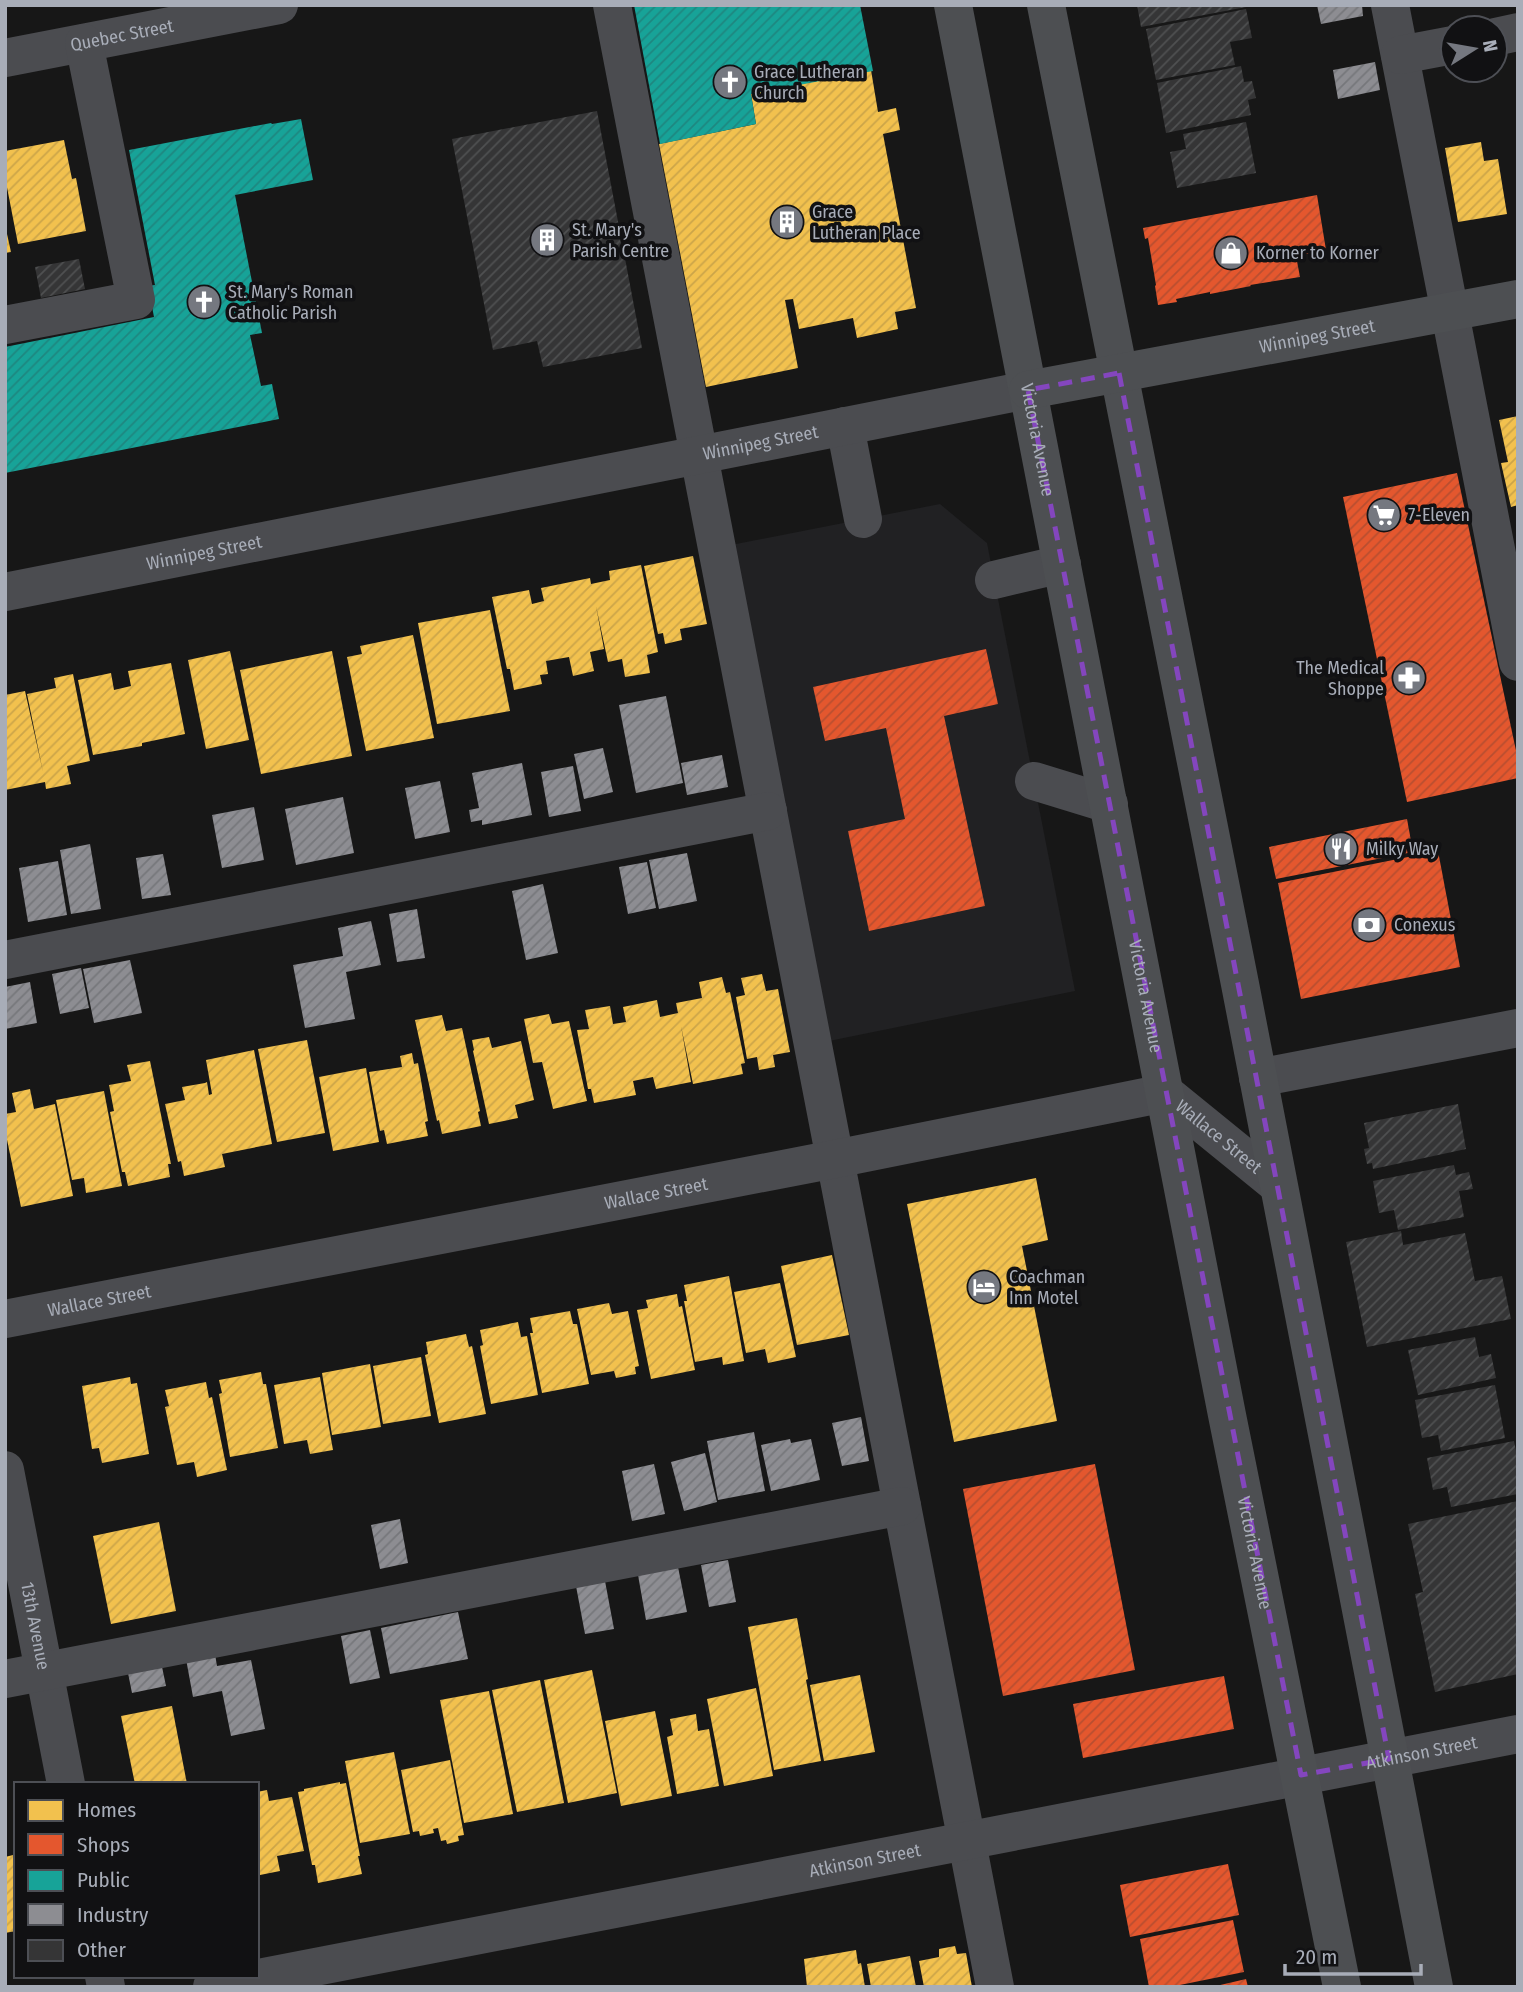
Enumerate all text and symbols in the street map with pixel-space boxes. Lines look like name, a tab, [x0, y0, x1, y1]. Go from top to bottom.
north arrow	[1439, 14, 1509, 84]
street label: Quebec Street	[68, 15, 175, 56]
text: N	[1478, 38, 1503, 54]
place label: Grace Lutheran Church	[754, 61, 865, 104]
church icon: Grace Lutheran Church	[711, 63, 749, 101]
place label: Grace Lutheran Place	[812, 201, 921, 244]
building icon: Grace Lutheran Place	[768, 203, 806, 241]
place label: St. Mary's Parish Centre	[572, 219, 669, 262]
building icon: St. Mary's Parish Centre	[528, 221, 566, 259]
shop icon: Korner to Korner	[1212, 234, 1250, 272]
place label: Korner to Korner	[1256, 242, 1380, 264]
place label: St. Mary's Roman Catholic Parish	[228, 281, 353, 324]
church icon: St. Mary's Roman Catholic Parish	[185, 283, 223, 321]
street label: Winnipeg Street	[1257, 315, 1377, 358]
street label: Victoria Avenue	[1016, 382, 1059, 498]
street label: Winnipeg Street	[701, 421, 820, 465]
supermarket icon: 7-Eleven	[1365, 496, 1403, 534]
place label: 7-Eleven	[1408, 504, 1470, 526]
street label: Winnipeg Street	[145, 531, 264, 575]
place label: The Medical Shoppe	[1296, 657, 1384, 700]
pharmacy icon: The Medical Shoppe	[1390, 659, 1428, 697]
restaurant icon: Milky Way	[1322, 830, 1360, 868]
place label: Milky Way	[1366, 838, 1438, 860]
bank icon: Conexus	[1350, 906, 1388, 944]
place label: Conexus	[1394, 914, 1456, 936]
street label: Victoria Avenue	[1124, 938, 1167, 1055]
street label: Wallace Street	[1171, 1095, 1266, 1178]
street label: Wallace Street	[603, 1173, 710, 1214]
place label: Coachman Inn Motel	[1009, 1266, 1085, 1309]
hotel icon: Coachman Inn Motel	[965, 1268, 1003, 1306]
street label: Wallace Street	[46, 1280, 153, 1322]
street label: Victoria Avenue	[1233, 1495, 1277, 1611]
street label: 13th Avenue	[16, 1580, 55, 1672]
street label: Atkinson Street	[1364, 1731, 1479, 1774]
legend	[14, 1782, 259, 1978]
text: Homes	[77, 1797, 136, 1823]
text: Shops	[77, 1832, 130, 1858]
street label: Atkinson Street	[807, 1839, 923, 1882]
text: Public	[77, 1867, 129, 1893]
text: Industry	[77, 1902, 149, 1928]
scale bar	[1285, 1932, 1422, 1976]
text: Other	[77, 1937, 126, 1963]
text: 20 m	[1296, 1944, 1337, 1970]

